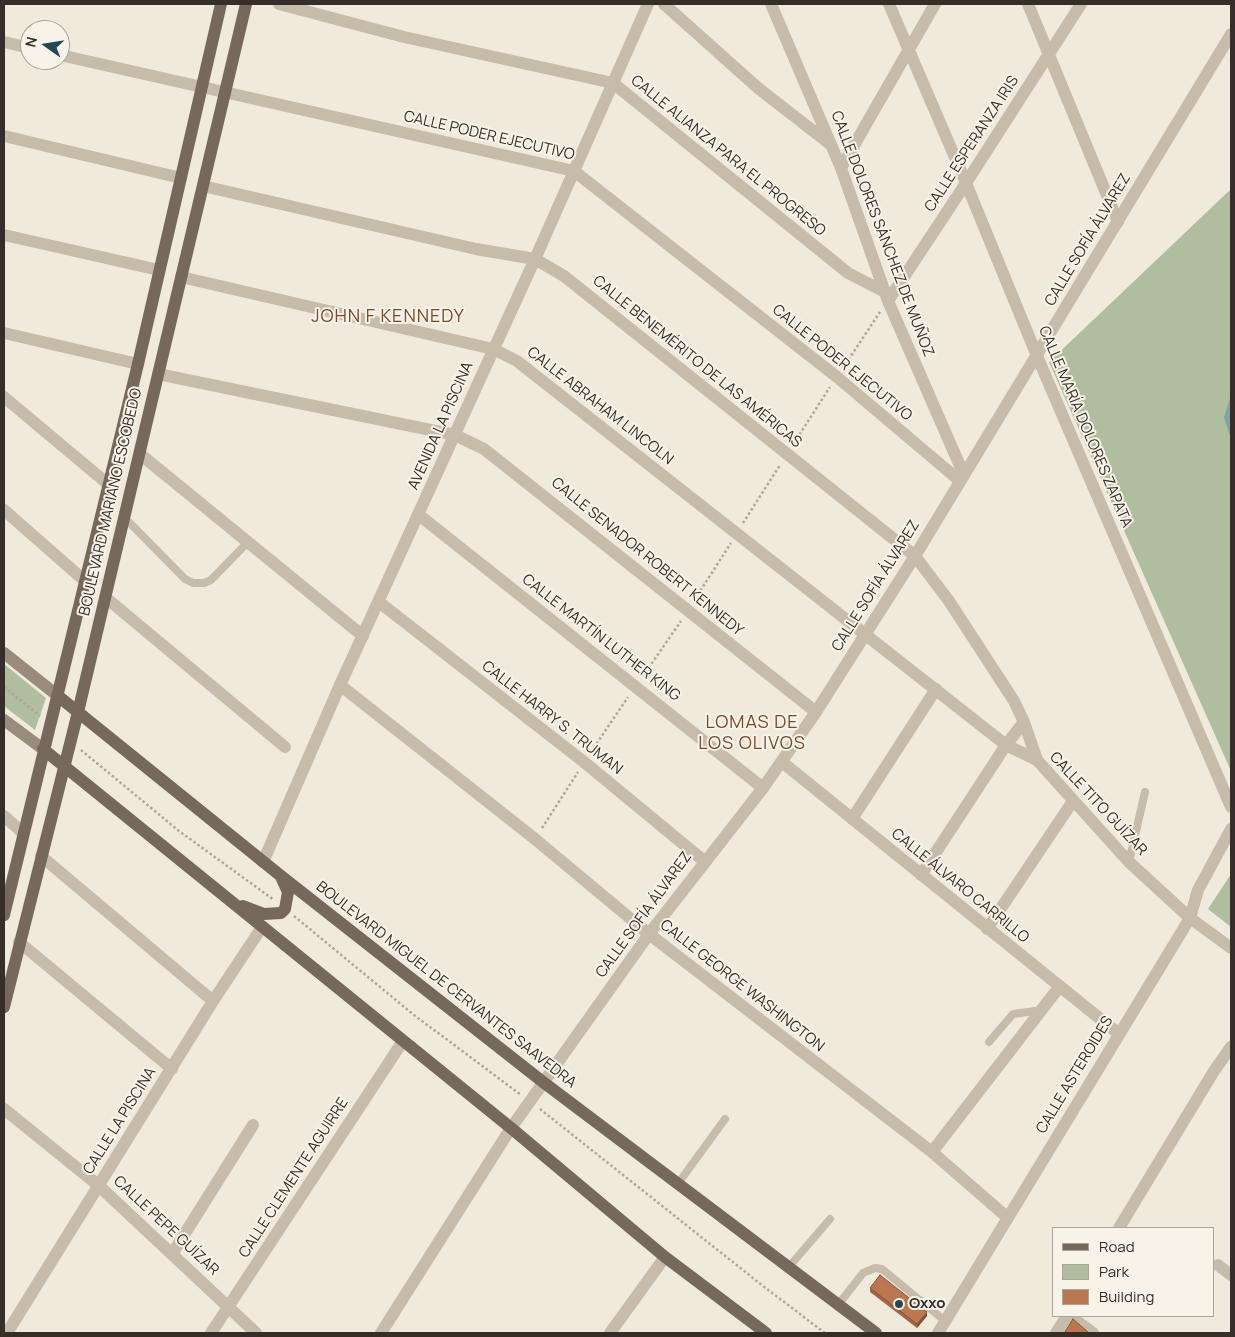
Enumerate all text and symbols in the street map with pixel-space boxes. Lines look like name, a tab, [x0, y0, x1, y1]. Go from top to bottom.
north arrow	[20, 20, 70, 70]
text: N	[20, 35, 41, 49]
street label: CALLE ALIANZA PARA EL PROGRESO	[627, 72, 829, 240]
street label: CALLE ESPERANZA IRIS	[921, 73, 1023, 215]
street label: CALLE PODER EJECUTIVO	[402, 108, 576, 164]
street label: CALLE DOLORES SÁNCHEZ DE MUÑOZ	[827, 109, 937, 359]
street label: CALLE SOFÍA ÁLVAREZ	[1041, 171, 1135, 309]
street label: CALLE BENEMÉRITO DE LAS AMÉRICAS	[589, 272, 805, 452]
street label: CALLE PODER EJECUTIVO	[768, 301, 916, 425]
district label: JOHN F KENNEDY	[309, 306, 467, 328]
street label: CALLE MARÍA DOLORES ZAPATA	[1034, 324, 1136, 530]
street label: CALLE ABRAHAM LINCOLN	[523, 343, 677, 469]
street label: AVENIDA LA PISCINA	[405, 359, 477, 493]
street label: BOULEVARD MARIANO ESCOBEDO	[76, 386, 146, 618]
street label: CALLE SENADOR ROBERT KENNEDY	[547, 474, 747, 640]
street label: CALLE SOFÍA ÁLVAREZ	[828, 517, 924, 655]
street label: CALLE MARTÍN LUTHER KING	[518, 571, 684, 705]
street label: CALLE HARRY S. TRUMAN	[478, 657, 626, 779]
district label: LOMAS DE LOS OLIVOS	[697, 712, 807, 754]
street label: CALLE TITO GUÍZAR	[1045, 749, 1151, 859]
street label: CALLE ÁLVARO CARRILLO	[888, 825, 1032, 947]
street label: CALLE SOFÍA ÁLVAREZ	[592, 849, 696, 981]
street label: BOULEVARD MIGUEL DE CERVANTES SAAVEDRA	[312, 878, 580, 1092]
street label: CALLE GEORGE WASHINGTON	[656, 916, 828, 1056]
street label: CALLE ASTEROIDES	[1033, 1013, 1117, 1137]
street label: CALLE LA PISCINA	[80, 1064, 160, 1178]
street label: CALLE CLEMENTE AGUIRRE	[236, 1095, 352, 1261]
street label: CALLE PEPE GUÍZAR	[109, 1172, 223, 1280]
legend	[1052, 1227, 1215, 1317]
text: Road	[1099, 1236, 1135, 1257]
text: Park	[1099, 1261, 1129, 1282]
text: Building	[1099, 1286, 1154, 1307]
place label: Oxxo	[909, 1295, 946, 1313]
marker: Oxxo	[893, 1298, 905, 1310]

